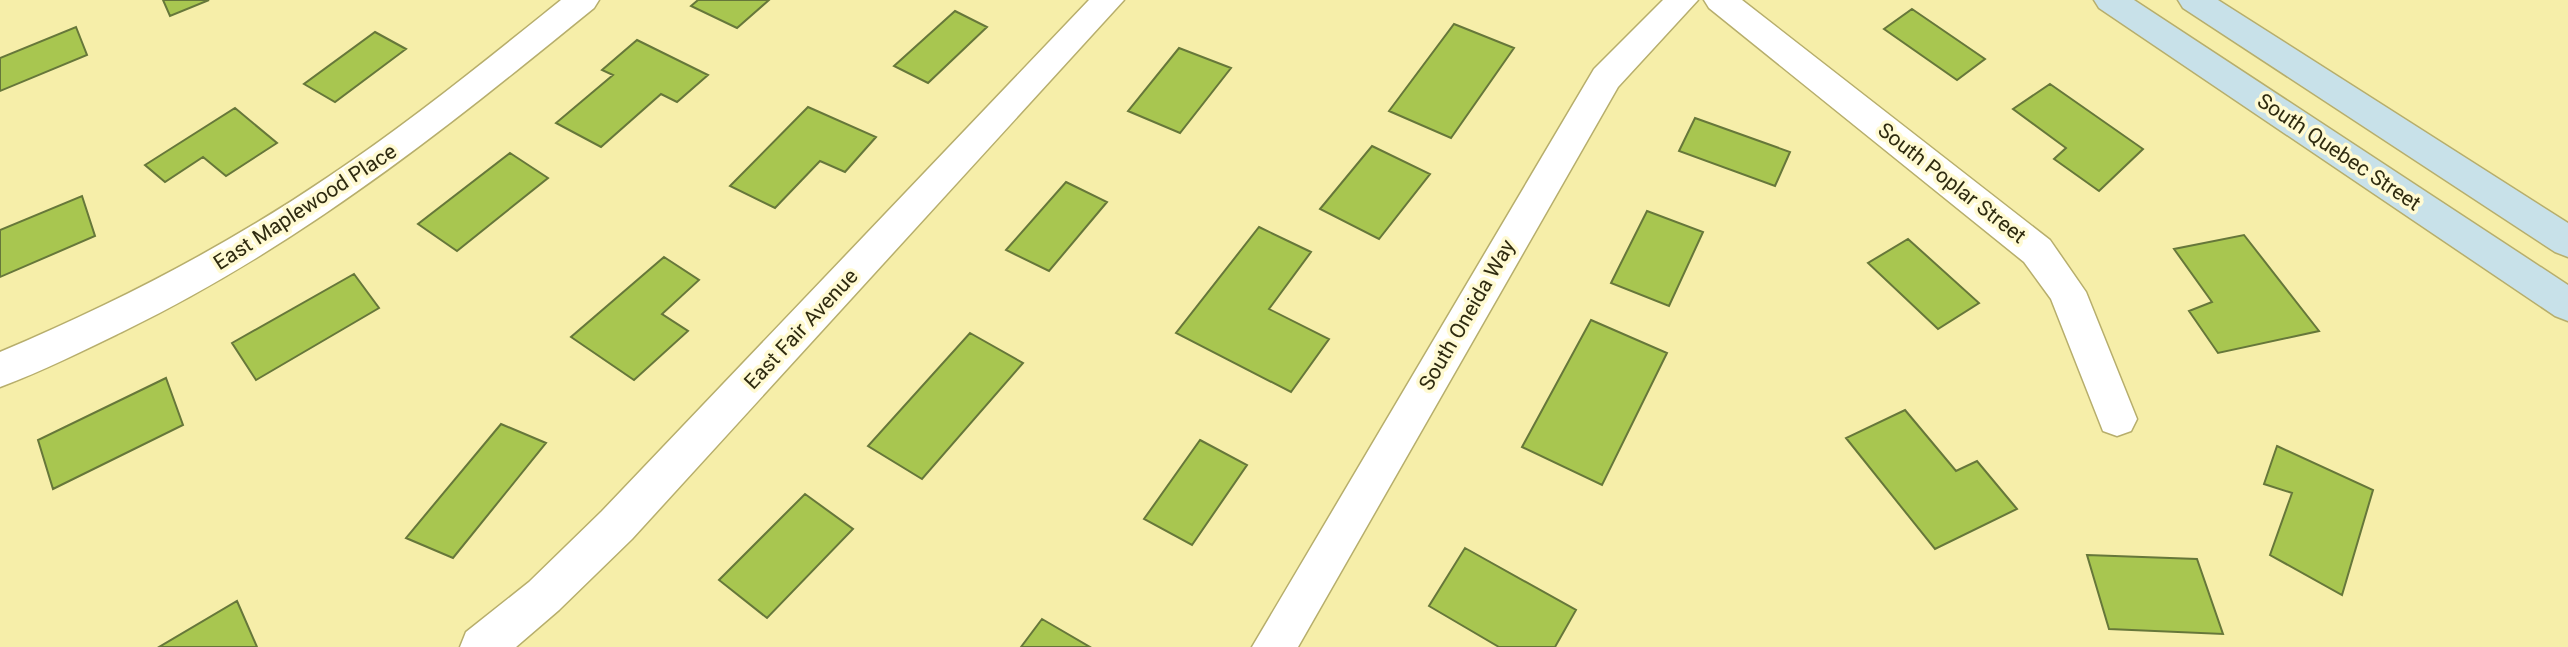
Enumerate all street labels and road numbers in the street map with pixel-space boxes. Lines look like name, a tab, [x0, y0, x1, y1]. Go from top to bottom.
street label: South Quebec Street	[2253, 89, 2425, 216]
street label: South Poplar Street	[1873, 118, 2031, 248]
street label: East Maplewood Place	[209, 139, 401, 275]
street label: South Oneida Way	[1414, 235, 1520, 395]
street label: East Fair Avenue	[739, 264, 863, 394]

